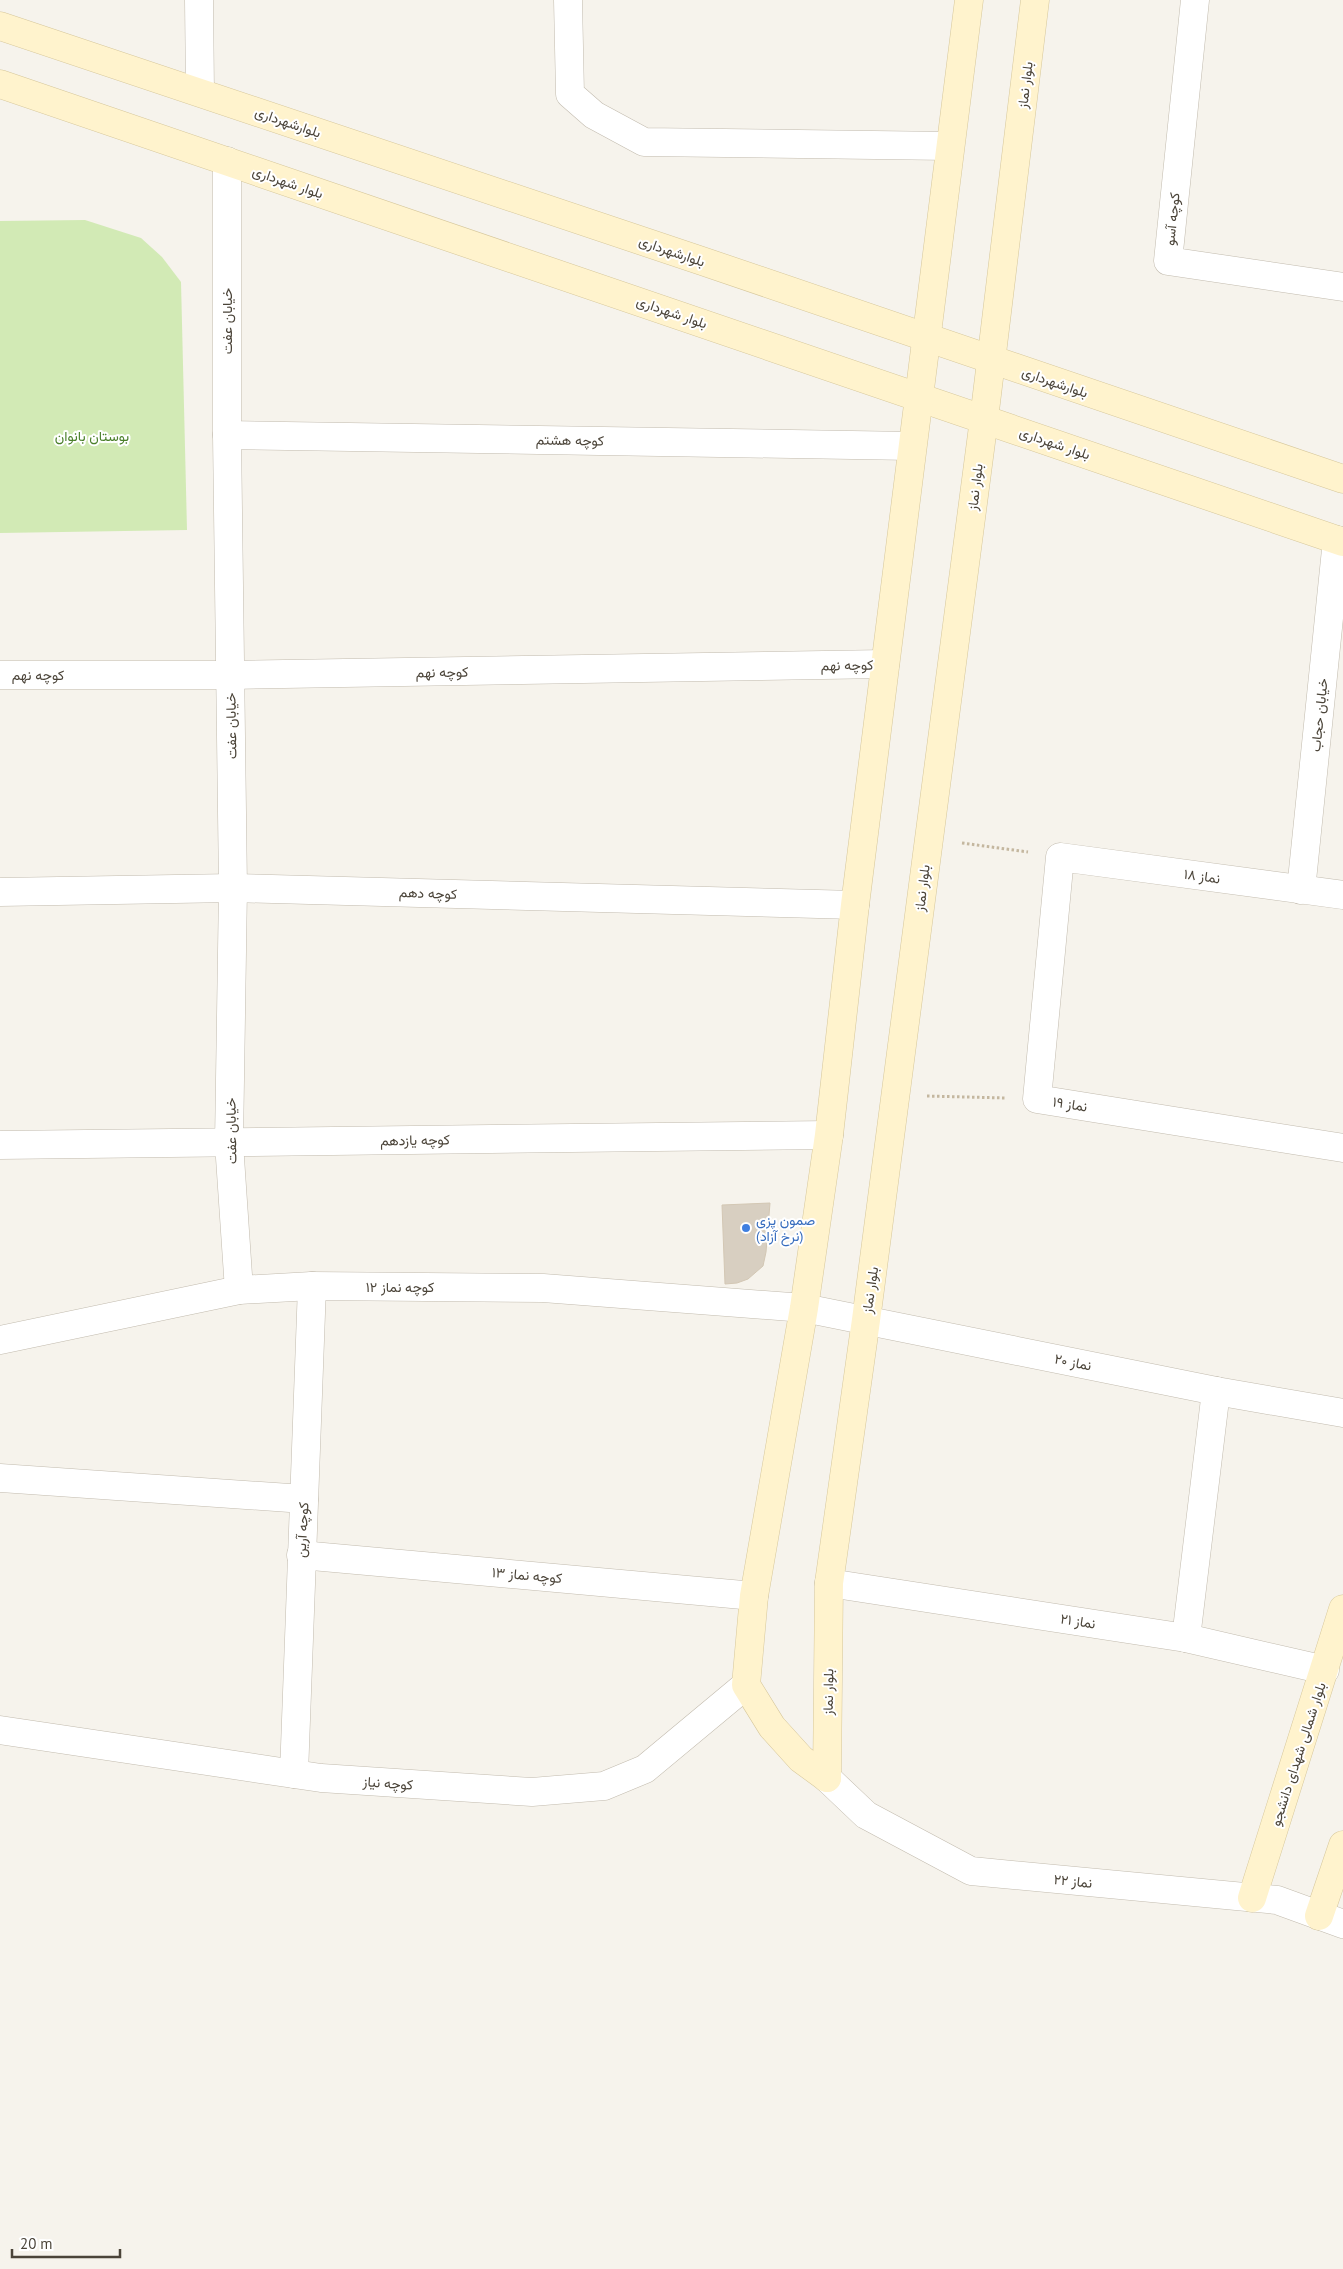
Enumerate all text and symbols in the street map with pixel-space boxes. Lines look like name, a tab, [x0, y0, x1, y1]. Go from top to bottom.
street label: بلوار نماز	[1013, 61, 1037, 110]
street label: بلوارشهرداری	[253, 102, 323, 142]
street label: بلوار شهرداری	[250, 162, 326, 202]
street label: کوچه آسو	[1160, 192, 1185, 247]
street label: بلوارشهرداری	[637, 231, 707, 271]
street label: خیابان عفت	[218, 288, 236, 354]
street label: بلوار شهرداری	[634, 292, 710, 332]
street label: بلوارشهرداری	[1020, 362, 1090, 402]
street label: بلوار شهرداری	[1017, 423, 1093, 463]
park label: بوستان بانوان	[55, 427, 129, 445]
street label: کوچه هشتم	[536, 430, 604, 451]
street label: بلوار نماز	[963, 463, 987, 512]
street label: کوچه نهم	[821, 656, 873, 675]
street label: کوچه نهم	[416, 663, 468, 682]
street label: کوچه نهم	[12, 666, 64, 685]
street label: خیابان حجاب	[1306, 677, 1332, 753]
street label: خیابان عفت	[221, 693, 241, 759]
street label: بلوار نماز	[910, 864, 934, 913]
street label: نماز ۱۸	[1183, 865, 1221, 887]
street label: کوچه دهم	[399, 883, 457, 904]
street label: نماز ۱۹	[1051, 1092, 1089, 1116]
street label: خیابان عفت	[221, 1098, 241, 1164]
street label: کوچه یازدهم	[380, 1130, 450, 1151]
place label: صمون پزی (نرخ آزاد)	[756, 1211, 816, 1247]
marker: صمون پزی (نرخ آزاد)	[740, 1222, 752, 1234]
street label: بلوار نماز	[858, 1265, 882, 1316]
street label: کوچه نماز ۱۲	[366, 1278, 434, 1297]
street label: نماز ۲۰	[1053, 1350, 1093, 1374]
street label: کوچه آرین	[292, 1502, 313, 1558]
street label: کوچه نماز ۱۳	[491, 1563, 563, 1588]
street label: نماز ۲۱	[1059, 1609, 1097, 1633]
street label: بلوار نماز	[819, 1668, 837, 1717]
street label: بلوار شمالی شهدای دانشجو	[1266, 1680, 1330, 1828]
street label: کوچه نیاز	[361, 1772, 414, 1795]
street label: نماز ۲۲	[1053, 1870, 1093, 1892]
scale bar	[12, 2226, 120, 2258]
text: 20 m	[20, 2234, 53, 2253]

